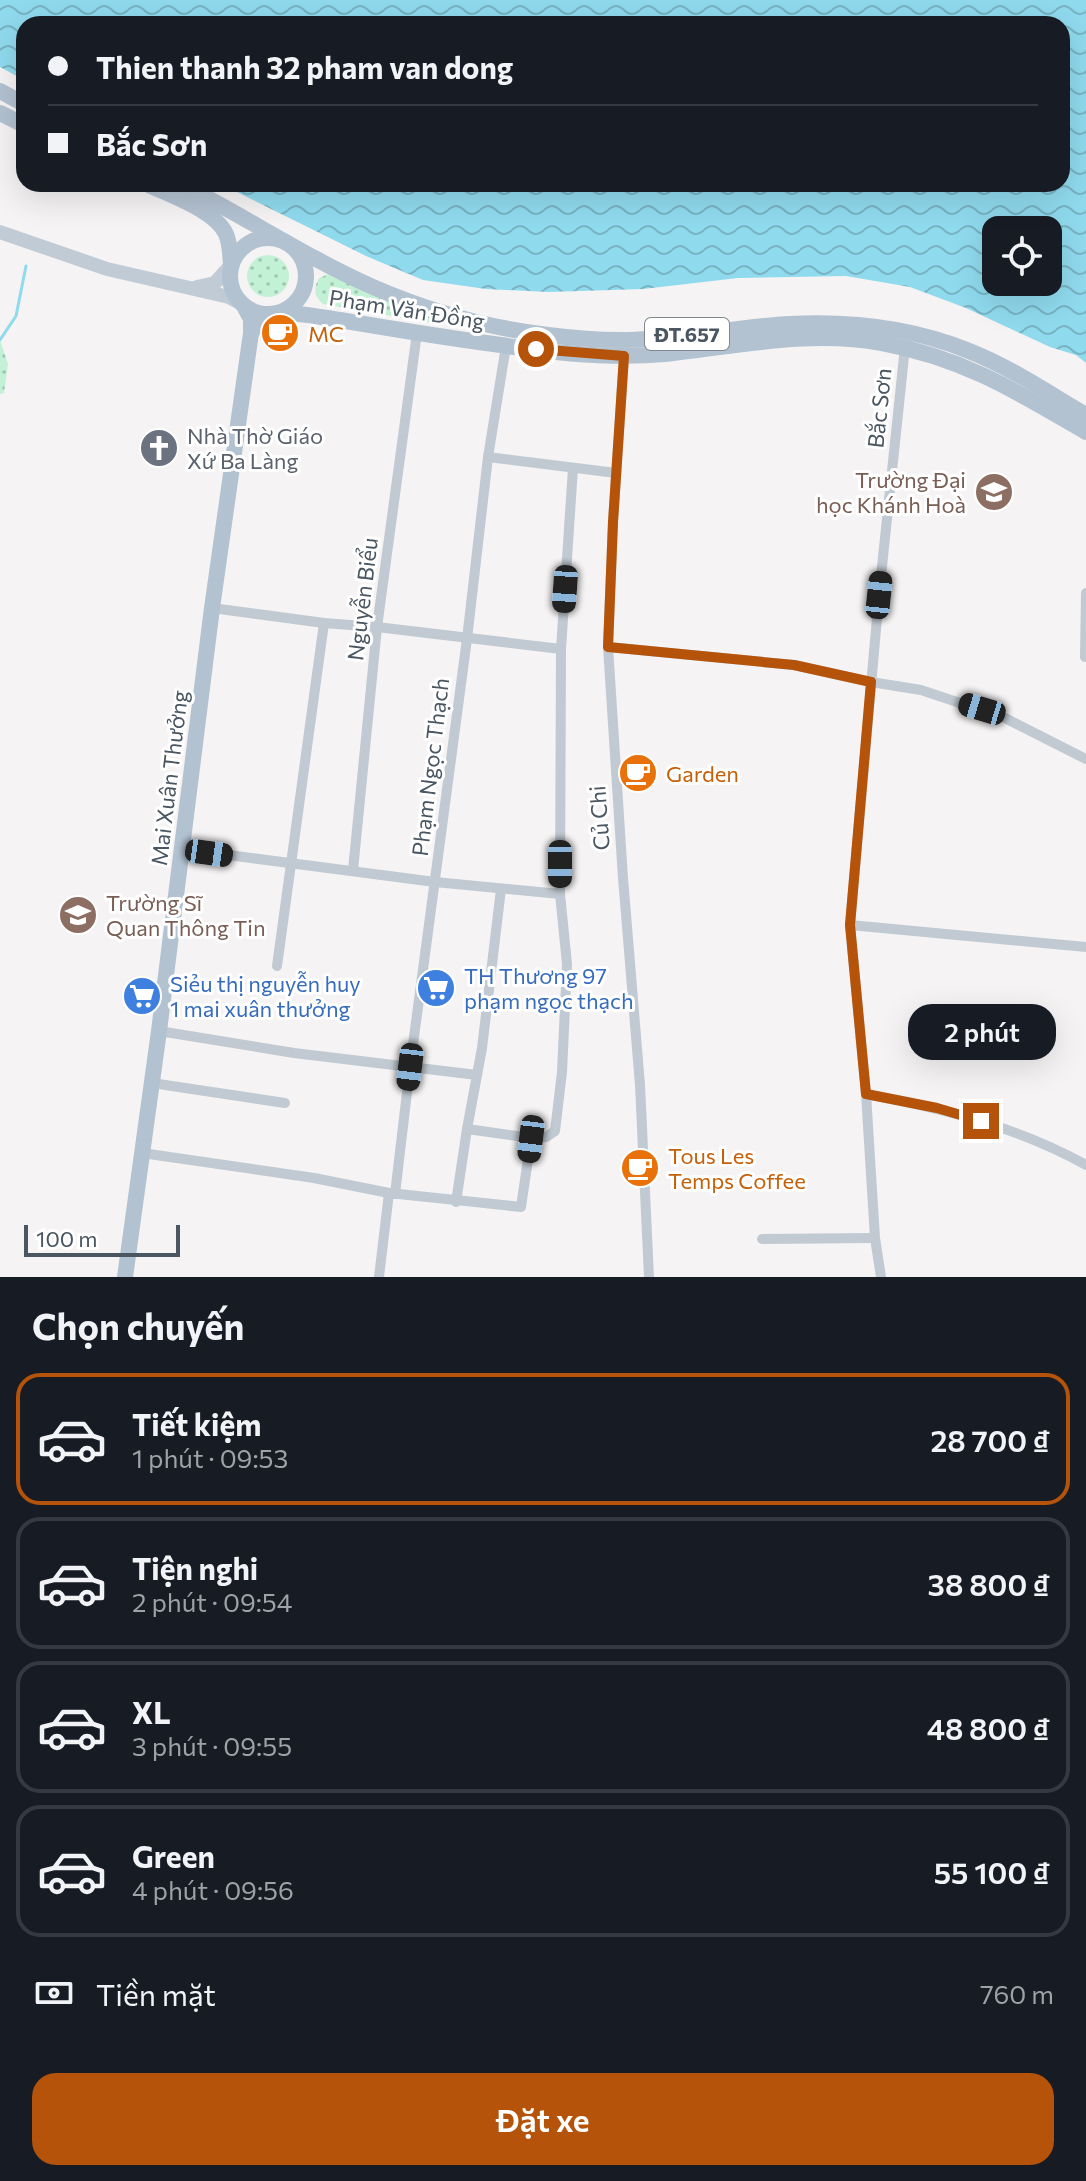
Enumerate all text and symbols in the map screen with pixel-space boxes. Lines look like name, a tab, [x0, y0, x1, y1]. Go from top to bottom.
text: Thien thanh 32 pham van dong	[96, 48, 513, 85]
text: Bắc Sơn	[96, 125, 207, 162]
map controls	[982, 216, 1062, 296]
button: locate	[982, 216, 1062, 296]
street label: Phạm Văn Đồng	[327, 283, 487, 335]
cafe icon: MC	[259, 312, 301, 354]
road number: ĐT.657	[645, 318, 729, 350]
place label: MC	[308, 320, 344, 347]
route start	[518, 331, 554, 367]
street label: Bắc Sơn	[861, 367, 897, 449]
place label: Nhà Thờ Giáo Xứ Ba Làng	[187, 422, 323, 474]
church icon: Nhà Thờ Giáo Xứ Ba Làng	[138, 427, 180, 469]
place label: Trường Đại học Khánh Hoà	[816, 466, 966, 518]
school or university icon: Trường Đại học Khánh Hoà	[973, 471, 1015, 513]
street label: Nguyễn Biểu	[341, 536, 383, 662]
car	[551, 564, 579, 614]
car	[865, 570, 893, 620]
street label: Phạm Ngọc Thạch	[406, 676, 454, 858]
street label: Mai Xuân Thưởng	[145, 689, 193, 867]
car	[956, 691, 1008, 727]
cafe icon: Garden	[617, 752, 659, 794]
place label: Garden	[666, 760, 739, 787]
street label: Củ Chi	[583, 785, 615, 851]
car	[184, 838, 234, 868]
car	[548, 840, 572, 888]
place label: Trường Sĩ Quan Thông Tin	[106, 889, 266, 941]
school or university icon: Trường Sĩ Quan Thông Tin	[57, 894, 99, 936]
place label: TH Thương 97 phạm ngọc thạch	[464, 962, 634, 1014]
supermarket icon: TH Thương 97 phạm ngọc thạch	[415, 967, 457, 1009]
place label: Siẻu thị nguyễn huy 1 mai xuân thưởng	[170, 970, 361, 1022]
supermarket icon: Siẻu thị nguyễn huy 1 mai xuân thưởng	[121, 975, 163, 1017]
callout: 2 phút	[907, 1005, 1055, 1061]
text: 2 phút	[944, 1016, 1020, 1047]
car	[395, 1042, 425, 1092]
route end	[963, 1103, 999, 1139]
car	[516, 1114, 546, 1164]
place label: Tous Les Temps Coffee	[668, 1142, 806, 1194]
cafe icon: Tous Les Temps Coffee	[619, 1147, 661, 1189]
scale bar	[24, 1221, 180, 1257]
text: 100 m	[36, 1225, 98, 1252]
text: Chọn chuyến	[32, 1303, 244, 1347]
icon: car	[36, 1403, 108, 1475]
text: Tiết kiệm	[132, 1405, 261, 1442]
text: 28 700 ₫	[931, 1421, 1050, 1458]
text: 1 phút · 09:53	[132, 1442, 288, 1473]
icon: car	[36, 1547, 108, 1619]
text: Tiện nghi	[132, 1549, 258, 1586]
text: 38 800 ₫	[928, 1565, 1050, 1602]
text: 2 phút · 09:54	[132, 1586, 292, 1617]
icon: car	[36, 1691, 108, 1763]
text: XL	[132, 1693, 171, 1730]
text: 48 800 ₫	[927, 1709, 1050, 1746]
text: 3 phút · 09:55	[132, 1730, 292, 1761]
icon: car	[36, 1835, 108, 1907]
text: Green	[132, 1837, 215, 1874]
text: 55 100 ₫	[934, 1853, 1050, 1890]
text: 4 phút · 09:56	[132, 1874, 294, 1905]
icon: cash	[32, 1971, 76, 2015]
text: Tiền mặt	[96, 1975, 216, 2012]
text: 760 m	[980, 1978, 1054, 2009]
button: Đặt xe	[32, 2073, 1054, 2165]

